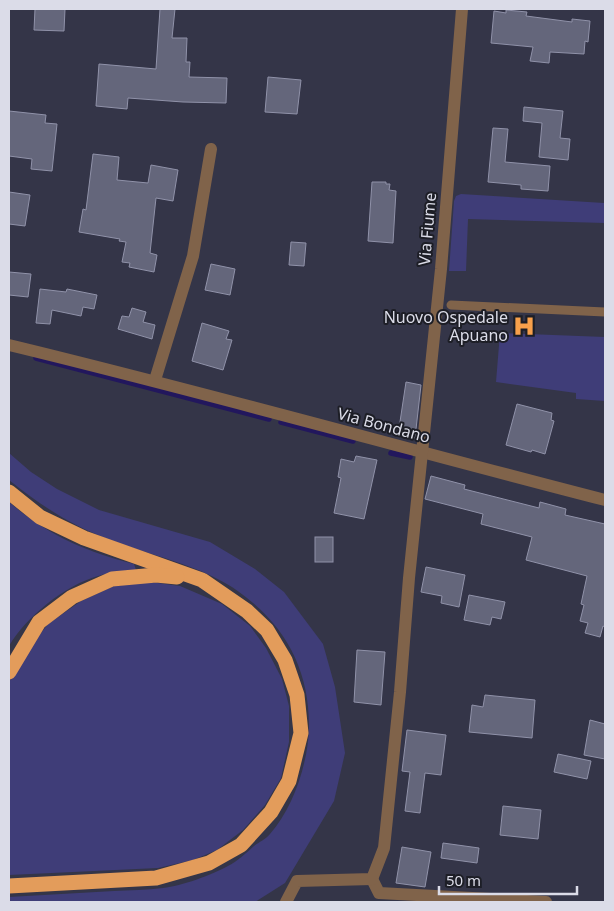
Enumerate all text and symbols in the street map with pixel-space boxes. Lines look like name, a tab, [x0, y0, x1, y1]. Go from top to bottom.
street label: Via Fiume	[413, 192, 441, 266]
place label: Nuovo Ospedale Apuano	[384, 306, 508, 346]
hospital icon: Nuovo Ospedale Apuano	[511, 313, 537, 339]
street label: Via Bondano	[335, 402, 433, 448]
scale bar	[439, 864, 576, 896]
text: 50 m	[446, 870, 481, 890]

